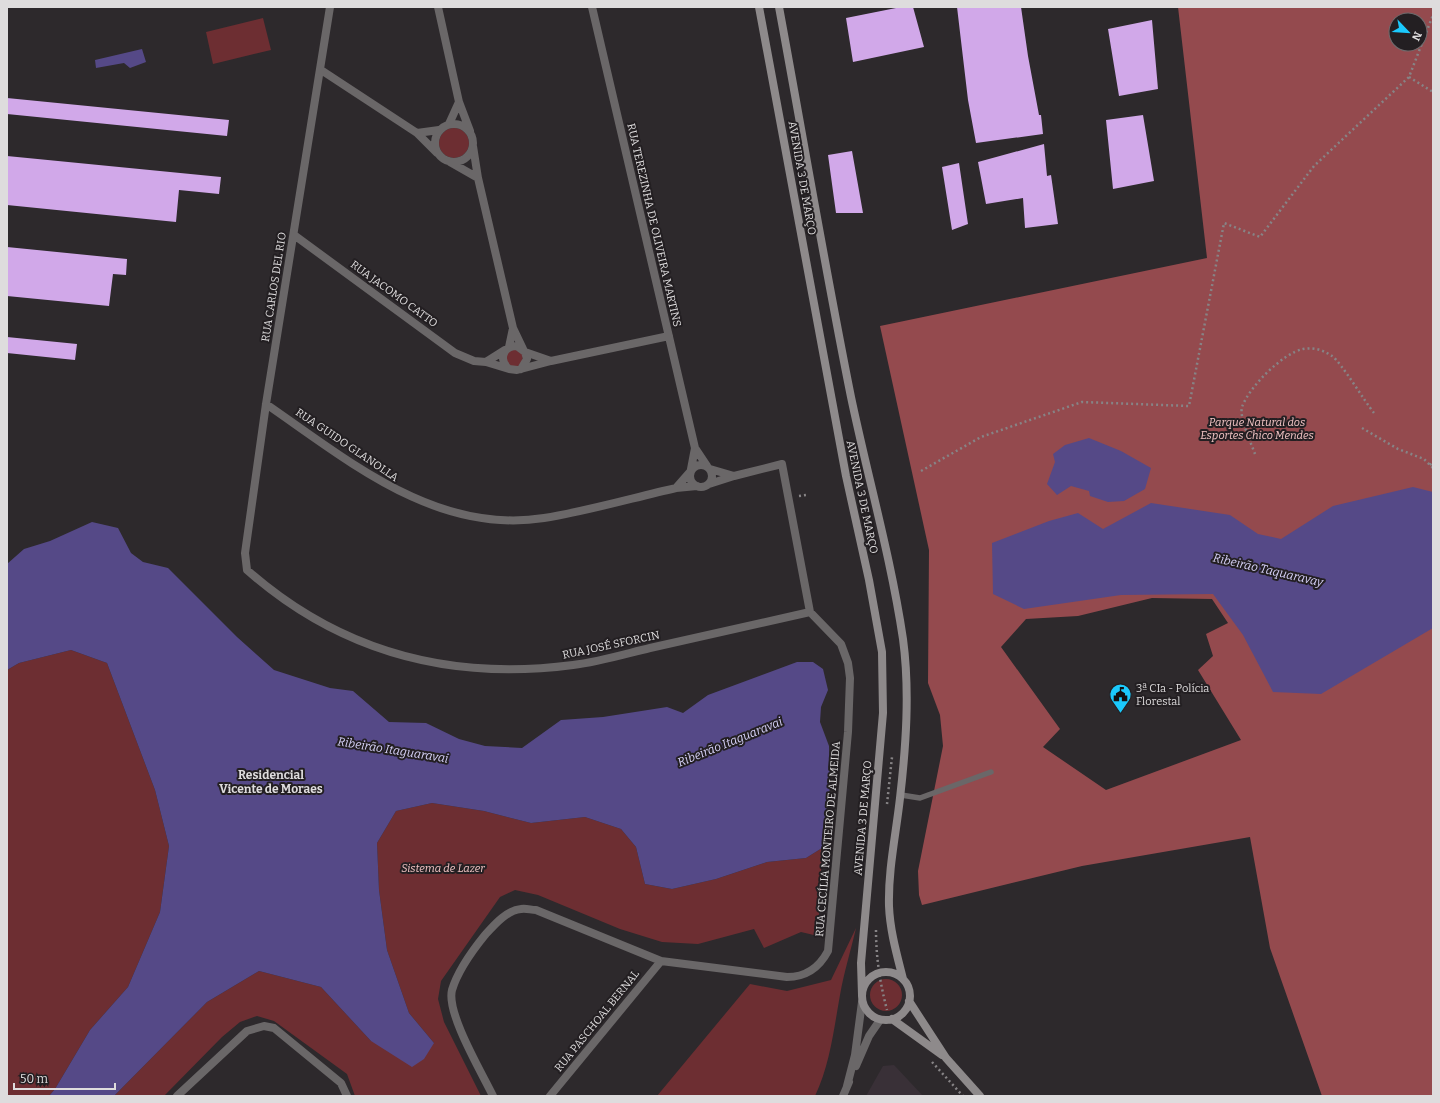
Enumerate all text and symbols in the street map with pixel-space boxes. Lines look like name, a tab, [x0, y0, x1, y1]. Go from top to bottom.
north arrow	[1388, 12, 1428, 52]
text: N	[1409, 29, 1424, 43]
street label: AVENIDA 3 DE MARÇO	[786, 120, 818, 236]
street label: RUA TEREZINHA DE OLIVEIRA MARTINS	[624, 122, 684, 328]
street label: RUA CARLOS DEL RIO	[259, 231, 289, 343]
street label: RUA JACOMO CATTO	[348, 258, 440, 330]
street label: RUA GUIDO GLANOLLA	[293, 406, 401, 484]
park label: Parque Natural dos Esportes Chico Mendes	[1200, 416, 1314, 442]
street label: AVENIDA 3 DE MARÇO	[844, 439, 880, 555]
water label: Ribeirão Taquaravay	[1212, 551, 1325, 590]
street label: RUA JOSÉ SFORCIN	[561, 627, 661, 662]
public building icon: 3ª CIa - Polícia Florestal	[1108, 681, 1134, 714]
place label: 3ª CIa - Polícia Florestal	[1136, 682, 1209, 708]
water label: Ribeirão Itaguaravai	[675, 714, 785, 769]
water label: Ribeirão Itaguaravai	[337, 734, 450, 766]
street label: RUA CECÍLIA MONTEIRO DE ALMEIDA	[812, 740, 843, 937]
street label: AVENIDA 3 DE MARÇO	[851, 760, 875, 876]
district label: Residencial Vicente de Moraes	[219, 768, 323, 796]
park label: Sistema de Lazer	[401, 862, 485, 875]
street label: RUA PASCHOAL BERNAL	[552, 968, 642, 1074]
scale bar	[14, 1065, 115, 1091]
text: 50 m	[20, 1072, 49, 1086]

